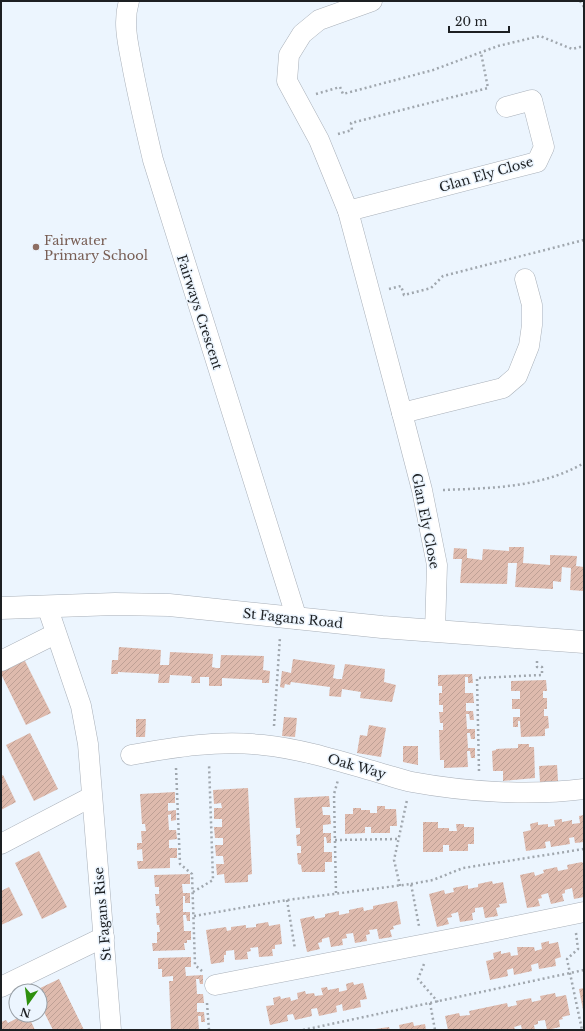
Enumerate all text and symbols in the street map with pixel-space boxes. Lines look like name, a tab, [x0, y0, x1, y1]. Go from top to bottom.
scale bar	[449, 8, 509, 34]
text: 20 m	[455, 14, 487, 29]
street label: Glan Ely Close	[437, 153, 535, 196]
place label: Fairwater Primary School	[44, 232, 148, 264]
marker: Fairwater Primary School	[31, 242, 41, 252]
street label: Fairways Crescent	[173, 253, 226, 372]
street label: Glan Ely Close	[408, 472, 443, 570]
street label: St Fagans Road	[242, 605, 344, 632]
street label: Oak Way	[326, 750, 389, 783]
street label: St Fagans Rise	[90, 866, 115, 962]
north arrow	[8, 983, 48, 1023]
text: N	[18, 1005, 32, 1021]

